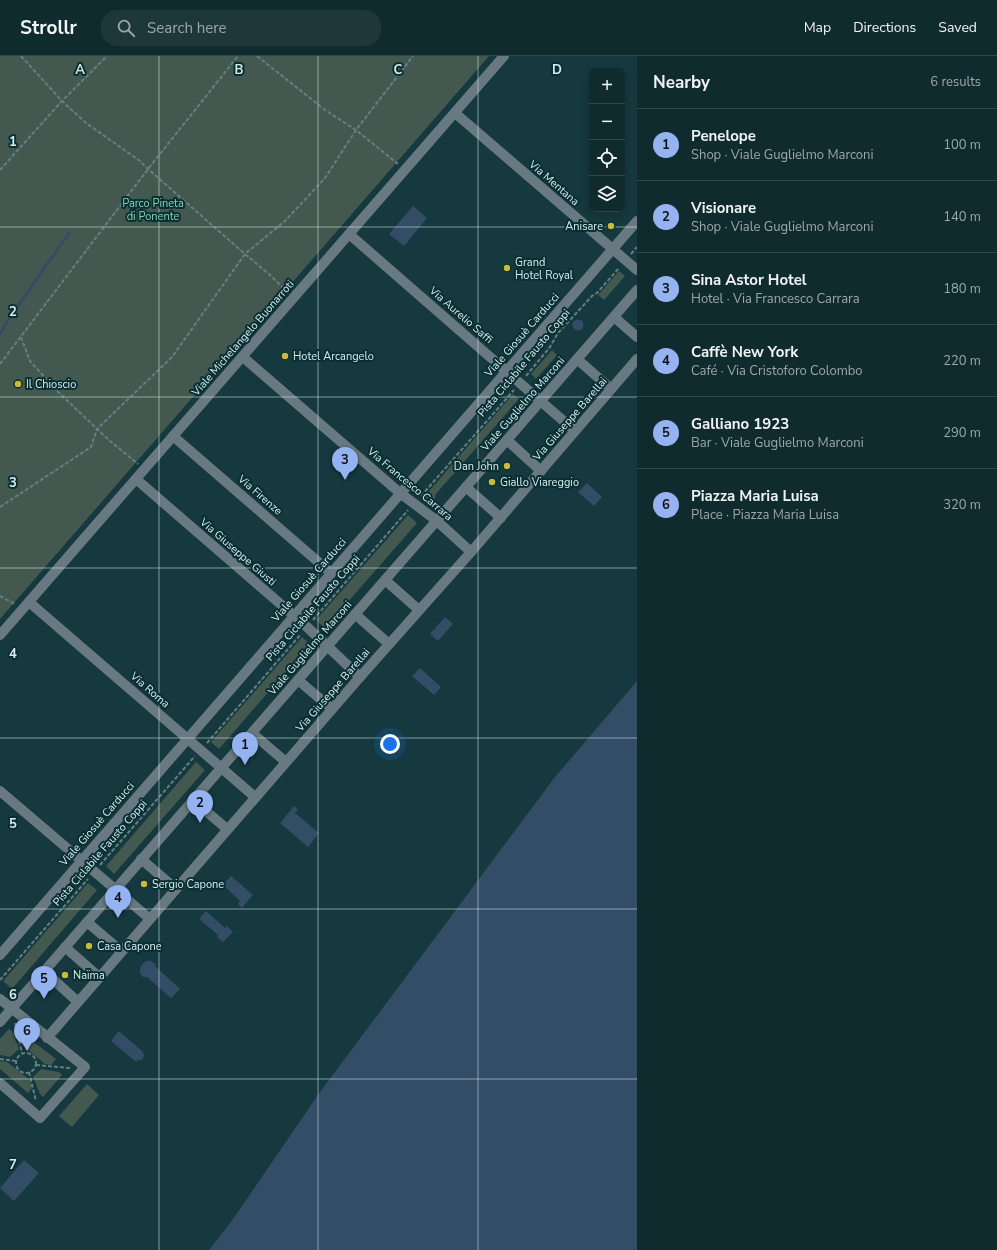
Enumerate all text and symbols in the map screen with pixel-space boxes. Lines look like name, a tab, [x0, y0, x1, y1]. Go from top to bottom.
search box	[101, 10, 381, 46]
text: Strollr	[20, 15, 77, 41]
icon: search	[115, 17, 137, 39]
text: Search here	[147, 18, 227, 38]
text: Map	[804, 18, 831, 37]
text: Directions	[853, 18, 916, 37]
text: Saved	[938, 18, 977, 37]
text: A	[75, 61, 85, 79]
text: B	[235, 61, 244, 79]
text: C	[394, 61, 403, 79]
text: D	[552, 61, 562, 79]
map controls	[589, 68, 625, 212]
button: +	[589, 68, 625, 104]
text: Nearby	[653, 71, 710, 94]
text: 6 results	[930, 73, 981, 91]
button: −	[589, 104, 625, 140]
text: Penelope	[691, 126, 756, 146]
text: 1	[9, 133, 17, 151]
text: 1	[662, 136, 670, 154]
text: 100 m	[943, 136, 981, 154]
button: locate	[589, 140, 625, 176]
text: Shop · Viale Guglielmo Marconi	[691, 146, 874, 164]
street label: Via Mentana	[525, 156, 582, 209]
button: layers	[589, 176, 625, 212]
park label: Parco Pineta di Ponente	[122, 196, 184, 224]
text: Visionare	[691, 198, 756, 218]
text: 2	[662, 208, 670, 226]
text: 140 m	[943, 208, 981, 226]
text: Shop · Viale Guglielmo Marconi	[691, 218, 874, 236]
place label: Anisare	[565, 219, 603, 234]
marker: Anisare	[606, 221, 616, 231]
place label: Grand Hotel Royal	[515, 255, 574, 283]
marker: Grand Hotel Royal	[502, 263, 512, 273]
text: Sina Astor Hotel	[691, 270, 807, 290]
street label: Viale Michelangelo Buonarroti	[188, 277, 297, 400]
text: 3	[662, 280, 670, 298]
text: 180 m	[943, 280, 981, 298]
street label: Via Aurelio Saffi	[425, 283, 496, 347]
street label: Viale Giosuè Carducci	[481, 290, 563, 381]
text: Hotel · Via Francesco Carrara	[691, 290, 860, 308]
text: 2	[9, 303, 17, 321]
street label: Pista Ciclabile Fausto Coppi	[474, 306, 574, 420]
text: Caffè New York	[691, 342, 798, 362]
place label: Hotel Arcangelo	[293, 349, 374, 364]
marker: Hotel Arcangelo	[280, 351, 290, 361]
text: 4	[662, 352, 670, 370]
text: 220 m	[943, 352, 981, 370]
street label: Viale Guglielmo Marconi	[477, 354, 568, 455]
text: Café · Via Cristoforo Colombo	[691, 362, 863, 380]
street label: Via Giuseppe Barellai	[529, 374, 610, 465]
place label: Il Chioscio	[26, 377, 76, 392]
marker: Il Chioscio	[13, 379, 23, 389]
text: Galliano 1923	[691, 414, 789, 434]
text: 5	[662, 424, 670, 442]
text: 290 m	[943, 424, 981, 442]
text: Bar · Viale Guglielmo Marconi	[691, 434, 864, 452]
street label: Via Francesco Carrara	[363, 443, 456, 524]
pin: 3	[332, 447, 358, 480]
place label: Dan John	[454, 459, 499, 474]
marker: Dan John	[502, 461, 512, 471]
street label: Via Firenze	[234, 471, 285, 519]
text: 3	[9, 474, 17, 492]
place label: Giallo Viareggio	[500, 475, 579, 490]
marker: Giallo Viareggio	[487, 477, 497, 487]
text: Piazza Maria Luisa	[691, 486, 819, 506]
text: 6	[662, 496, 670, 514]
text: 320 m	[943, 496, 981, 514]
text: Place · Piazza Maria Luisa	[691, 506, 839, 524]
street label: Via Giuseppe Giusti	[196, 514, 279, 589]
street label: Viale Giosuè Carducci	[268, 535, 350, 626]
street label: Pista Ciclabile Fausto Coppi	[263, 552, 363, 664]
street label: Viale Guglielmo Marconi	[264, 598, 355, 699]
text: 4	[9, 645, 17, 663]
street label: Via Giuseppe Barellai	[292, 645, 373, 736]
street label: Via Roma	[126, 668, 173, 711]
pin: 1	[232, 732, 258, 765]
your location	[380, 734, 400, 754]
street label: Viale Giosuè Carducci	[56, 779, 138, 870]
pin: 2	[187, 790, 213, 823]
street label: Pista Ciclabile Fausto Coppi	[50, 797, 150, 909]
text: 5	[9, 815, 17, 833]
place label: Sergio Capone	[152, 877, 224, 892]
marker: Sergio Capone	[139, 879, 149, 889]
pin: 4	[105, 885, 131, 918]
place label: Casa Capone	[97, 939, 162, 954]
marker: Casa Capone	[84, 941, 94, 951]
pin: 5	[31, 966, 57, 999]
place label: Naïma	[73, 968, 105, 983]
marker: Naïma	[60, 970, 70, 980]
text: 6	[9, 986, 17, 1004]
pin: 6	[14, 1018, 40, 1051]
text: 7	[9, 1156, 17, 1174]

